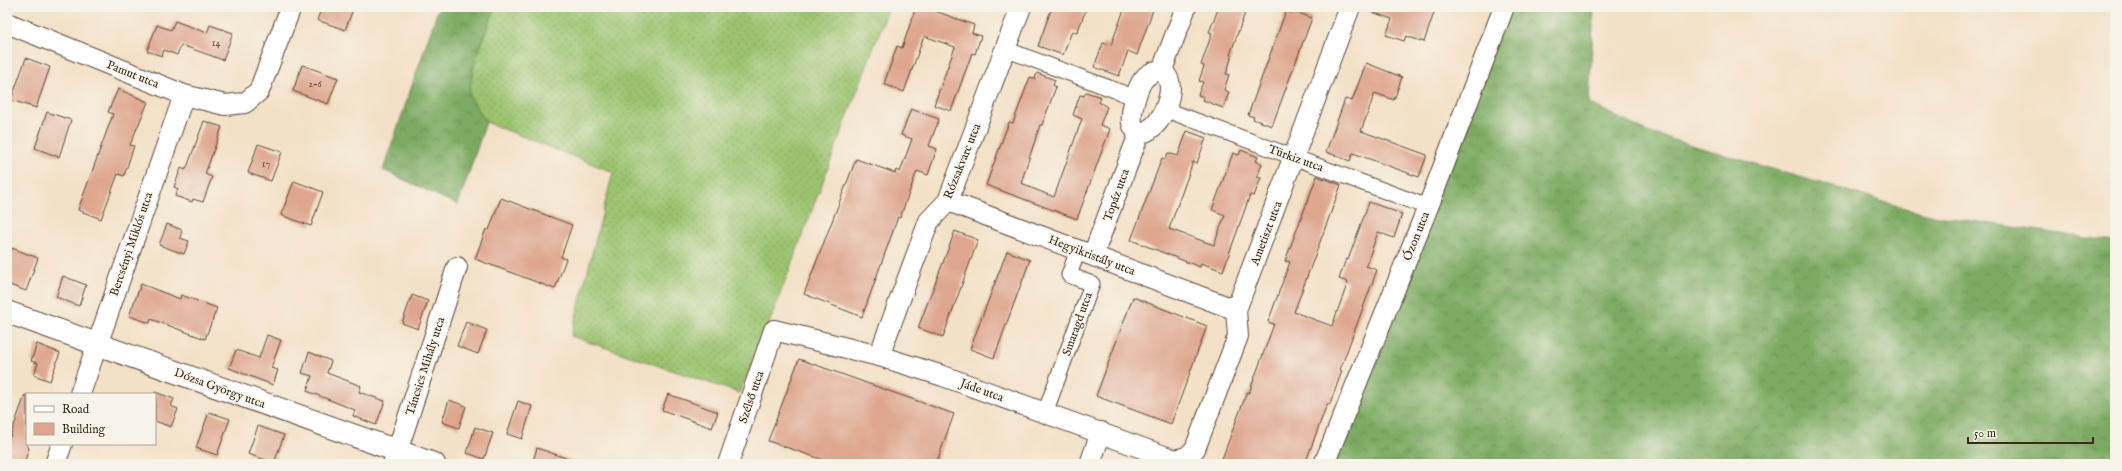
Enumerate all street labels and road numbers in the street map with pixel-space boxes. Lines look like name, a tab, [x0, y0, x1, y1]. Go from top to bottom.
street label: Pamut utca	[105, 57, 162, 92]
street label: Rózsakvarc utca	[940, 120, 985, 201]
street label: Türkiz utca	[1266, 142, 1326, 176]
street label: Topáz utca	[1100, 166, 1134, 224]
street label: Bercsényi Miklós utca	[107, 189, 157, 298]
street label: Ametiszt utca	[1247, 198, 1286, 268]
street label: Ózon utca	[1399, 208, 1433, 263]
street label: Hegyikristály utca	[1046, 232, 1138, 279]
street label: Smaragd utca	[1059, 290, 1096, 358]
street label: Táncsics Mihály utca	[403, 314, 449, 417]
street label: Dózsa György utca	[172, 365, 268, 412]
street label: Szélső utca	[736, 368, 768, 425]
street label: Jáde utca	[956, 375, 1006, 406]

